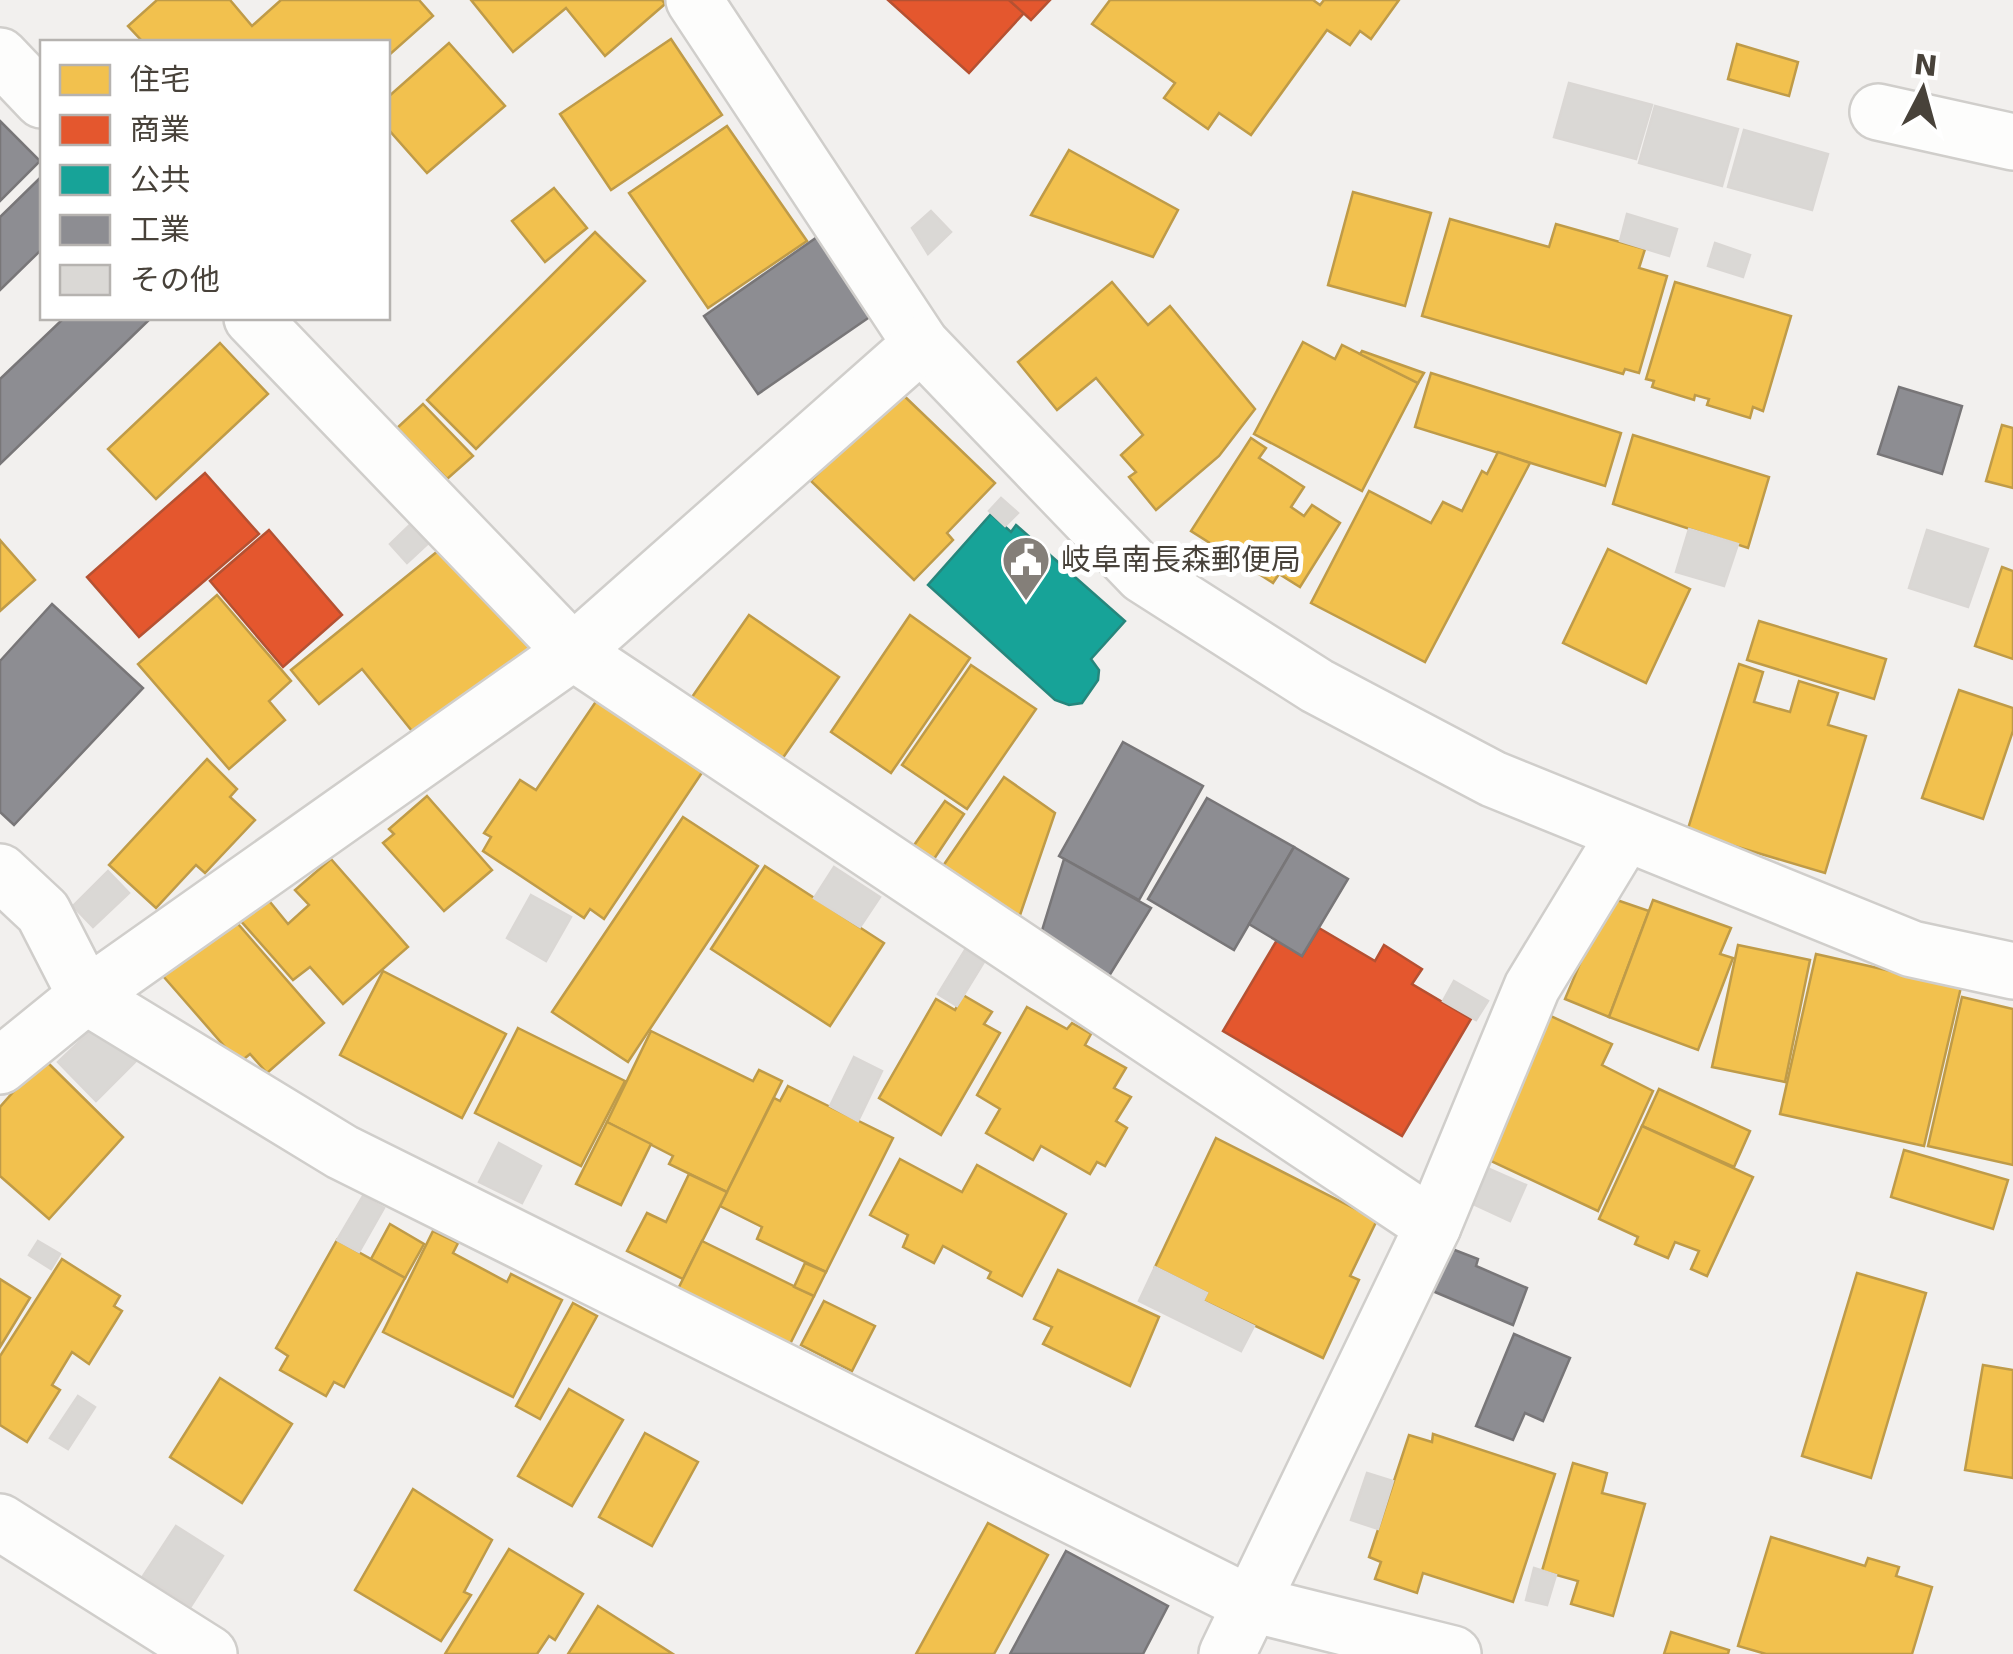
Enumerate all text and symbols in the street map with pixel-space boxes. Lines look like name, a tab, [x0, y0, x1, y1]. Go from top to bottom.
legend	[40, 40, 390, 320]
north arrow	[1873, 40, 1973, 140]
text: N	[1912, 48, 1939, 83]
text: 住宅	[130, 62, 190, 97]
text: 商業	[130, 112, 190, 147]
text: 公共	[130, 162, 190, 197]
text: 工業	[130, 212, 190, 247]
text: その他	[130, 262, 220, 297]
public building icon: 岐阜南長森郵便局	[1000, 534, 1052, 602]
place label: 岐阜南長森郵便局	[1061, 542, 1301, 577]

